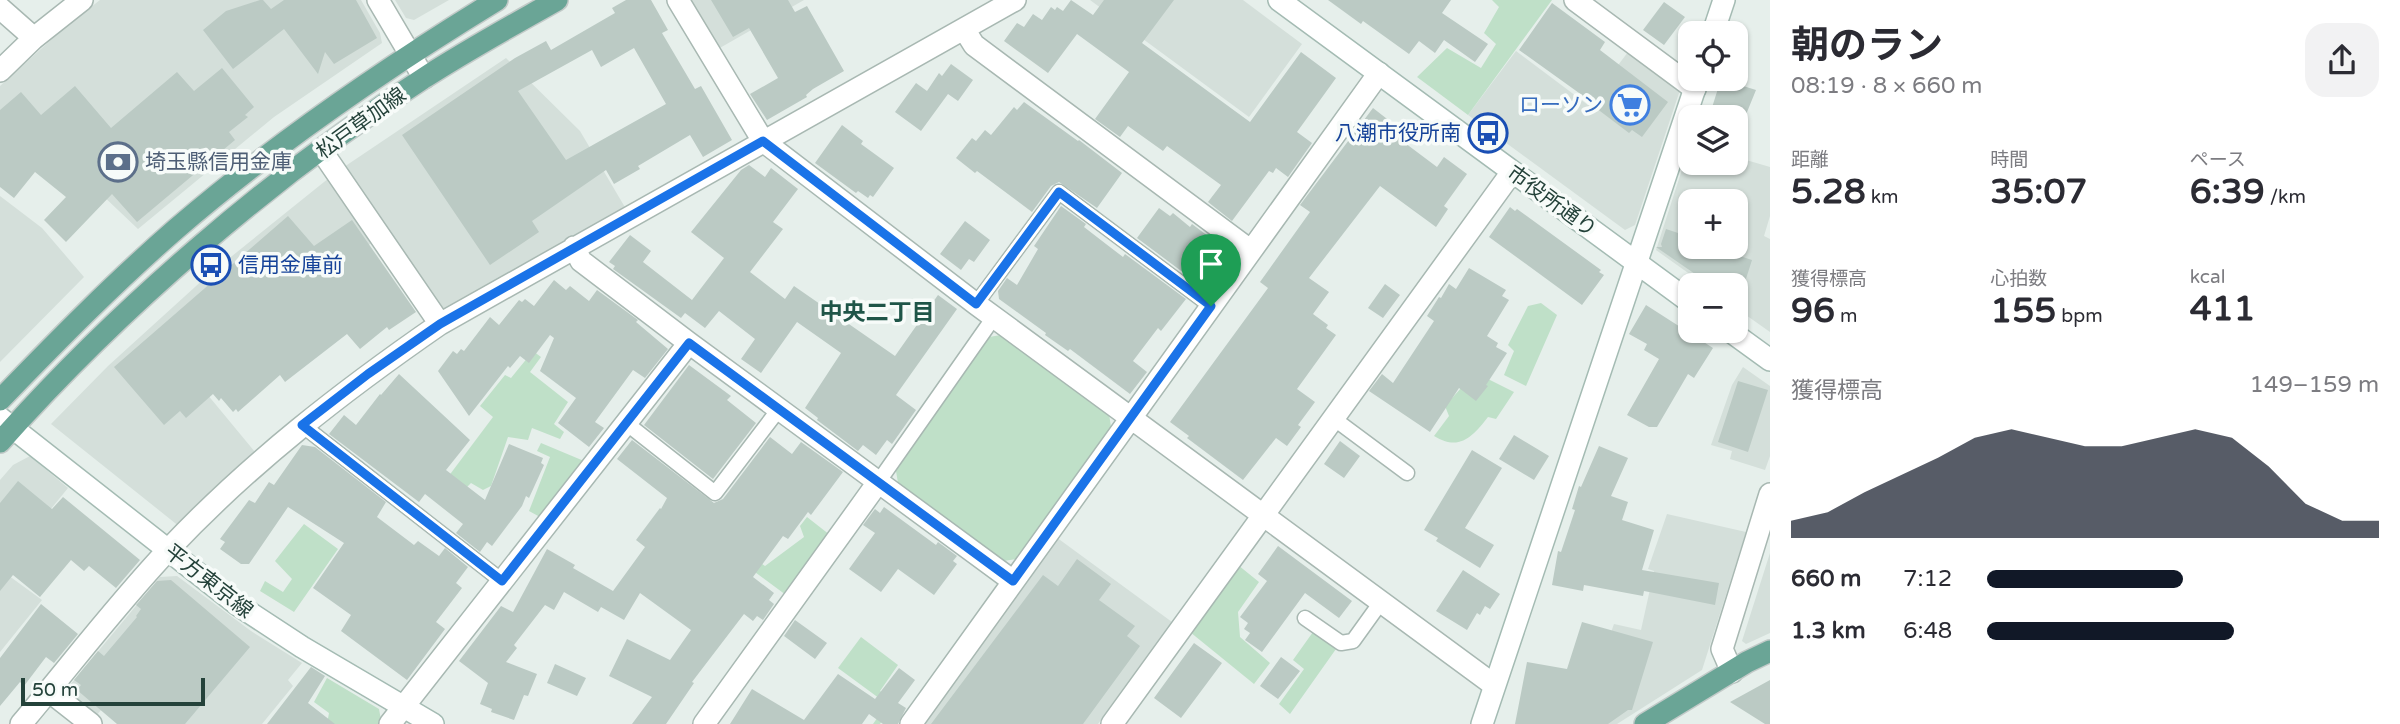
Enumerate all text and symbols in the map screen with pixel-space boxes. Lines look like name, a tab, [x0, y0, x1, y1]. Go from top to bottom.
map controls	[1678, 21, 1748, 343]
button: locate	[1678, 21, 1748, 91]
text: 朝のラン	[1791, 23, 1943, 69]
button: share	[2305, 23, 2379, 97]
text: 08:19 · 8 × 660 m	[1791, 72, 1982, 100]
street label: 松戸草加線	[311, 82, 411, 164]
supermarket icon: ローソン	[1609, 84, 1651, 126]
place label: ローソン	[1519, 93, 1603, 118]
button: layers	[1678, 105, 1748, 175]
bus stop icon: 八潮市役所南	[1467, 112, 1509, 154]
place label: 八潮市役所南	[1335, 121, 1461, 146]
bank icon: 埼玉縣信用金庫	[97, 141, 139, 183]
text: 距離	[1791, 149, 1829, 171]
text: 時間	[1990, 149, 2028, 171]
text: ペース	[2190, 149, 2246, 171]
place label: 埼玉縣信用金庫	[145, 150, 292, 175]
street label: 市役所通り	[1502, 160, 1602, 242]
text: 5.28	[1791, 171, 1866, 213]
text: 35:07	[1990, 171, 2087, 213]
text: 6:39	[2190, 171, 2265, 213]
text: km	[1866, 186, 1898, 208]
text: /km	[2265, 186, 2306, 208]
button: +	[1678, 189, 1748, 259]
pin	[1181, 234, 1241, 306]
bus stop icon: 信用金庫前	[190, 244, 232, 286]
icon: arrive	[1192, 245, 1230, 283]
place label: 信用金庫前	[238, 253, 343, 278]
text: kcal	[2190, 266, 2225, 288]
text: 獲得標高	[1791, 268, 1867, 290]
text: 心拍数	[1990, 268, 2047, 290]
button: −	[1678, 273, 1748, 343]
text: 411	[2190, 288, 2256, 330]
text: 96	[1791, 290, 1835, 332]
text: 155	[1990, 290, 2056, 332]
district label: 中央二丁目	[820, 299, 935, 327]
text: m	[1835, 305, 1857, 327]
text: bpm	[2056, 305, 2103, 327]
text: 149–159 m	[2250, 371, 2379, 399]
text: 獲得標高	[1791, 377, 1883, 405]
street label: 平方東京線	[160, 539, 258, 624]
text: 660 m	[1791, 565, 1861, 593]
text: 7:12	[1903, 565, 1952, 593]
text: 1.3 km	[1791, 617, 1866, 645]
text: 6:48	[1903, 617, 1952, 645]
scale bar	[21, 675, 205, 707]
text: 50 m	[32, 679, 78, 701]

